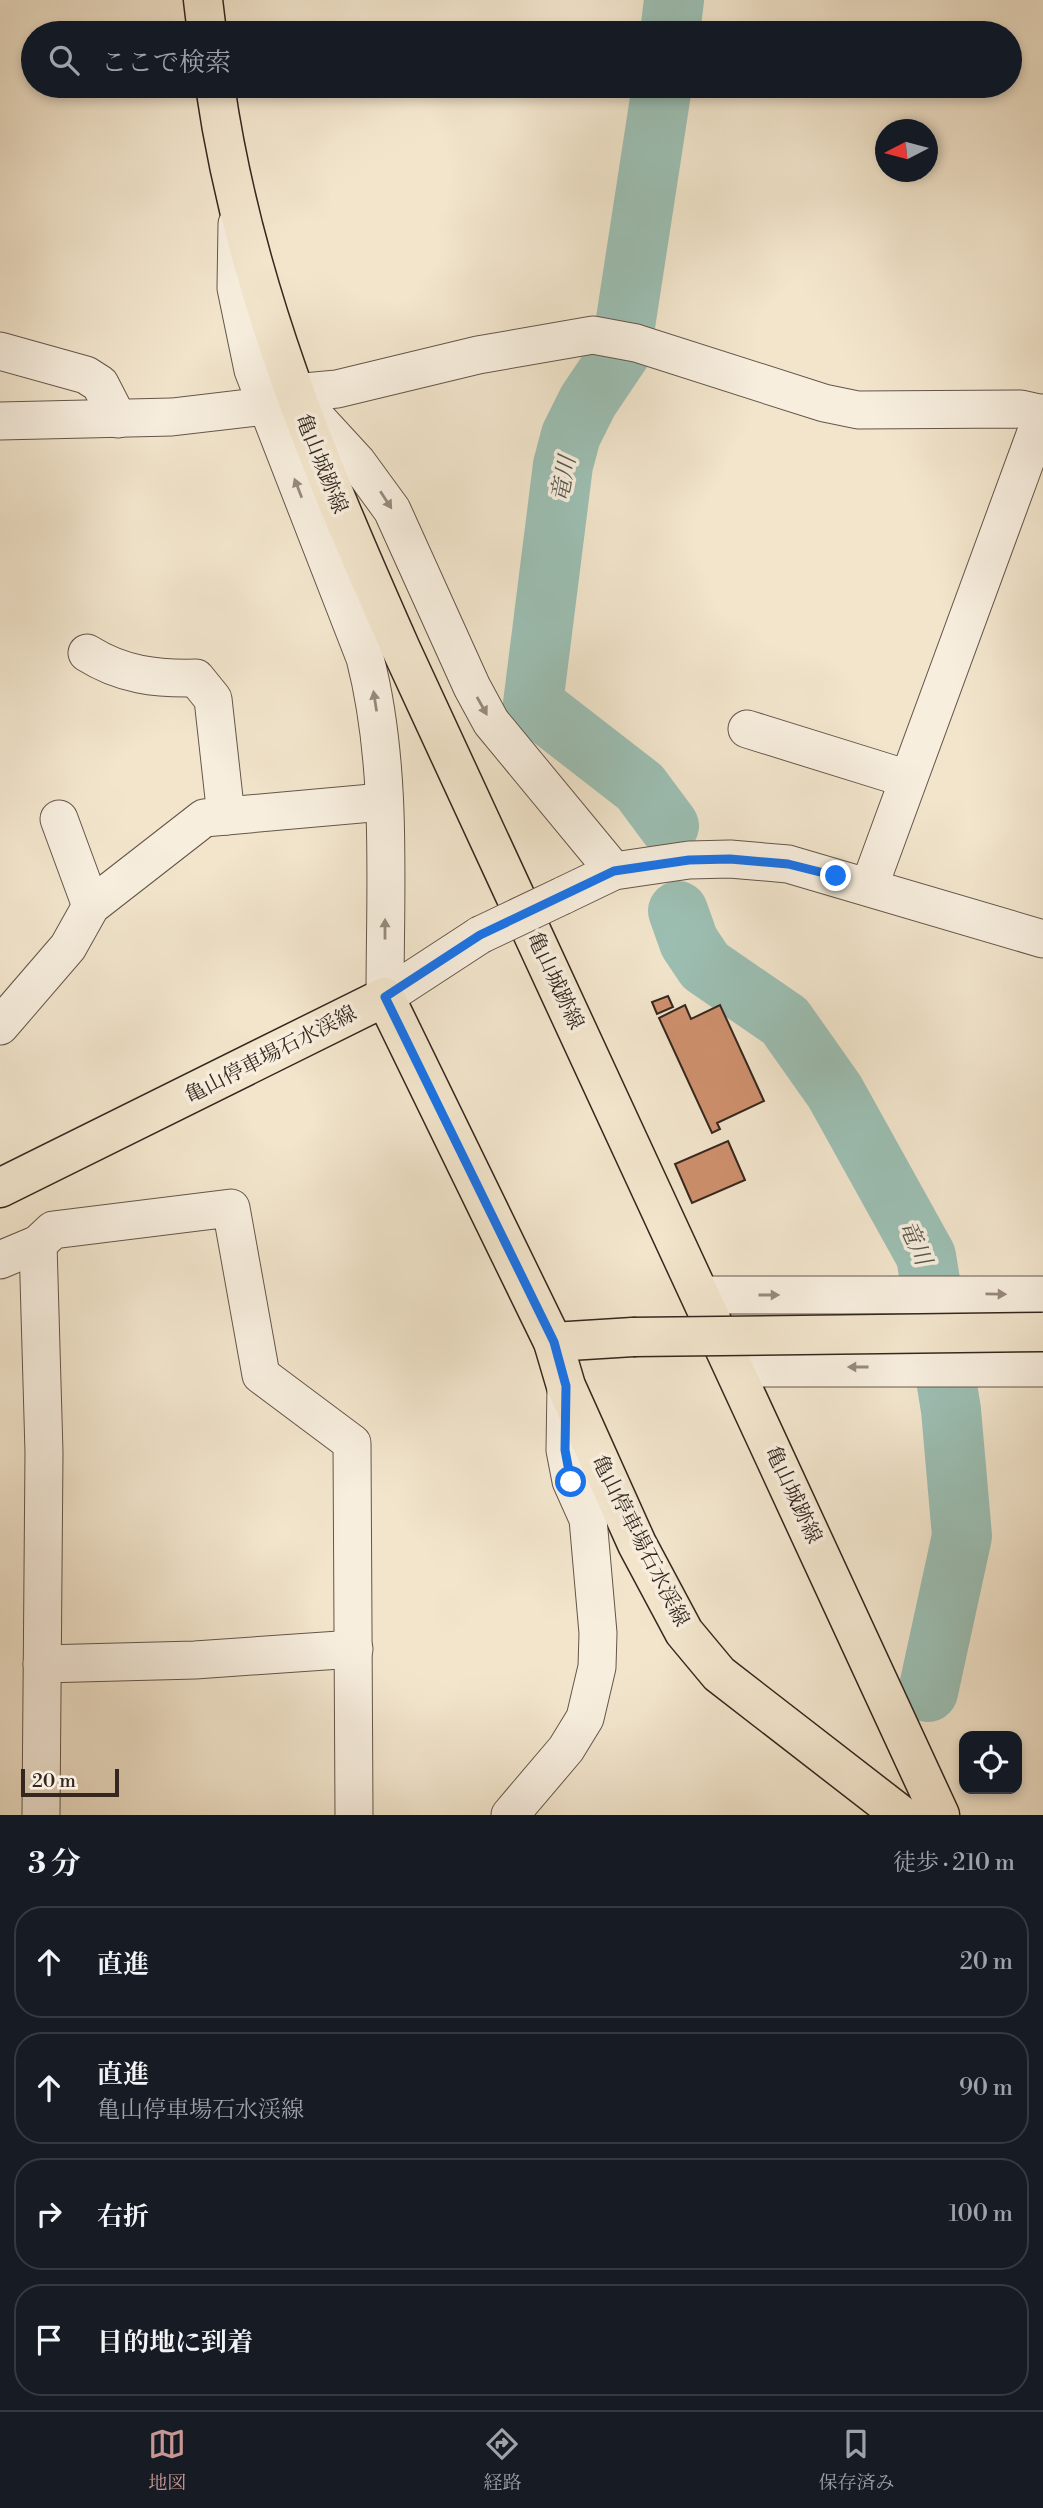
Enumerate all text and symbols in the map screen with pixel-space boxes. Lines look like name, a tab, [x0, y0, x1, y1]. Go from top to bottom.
search box	[21, 21, 1022, 98]
icon: search	[45, 41, 83, 79]
text: ここで検索	[101, 47, 231, 79]
north arrow	[875, 119, 938, 182]
street label: 亀山城跡線	[289, 410, 353, 518]
water label: 竜川	[546, 451, 583, 504]
one-way arrow	[293, 477, 304, 498]
one-way arrow	[379, 490, 392, 510]
one-way arrow	[369, 690, 380, 712]
one-way arrow	[476, 696, 488, 716]
route end	[820, 860, 851, 891]
one-way arrow	[379, 917, 391, 939]
street label: 亀山城跡線	[521, 928, 589, 1034]
street label: 亀山停車場石水渓線	[181, 1001, 361, 1109]
water label: 竜川	[893, 1216, 938, 1272]
one-way arrow	[985, 1288, 1007, 1300]
one-way arrow	[758, 1289, 780, 1301]
one-way arrow	[847, 1361, 869, 1373]
street label: 亀山城跡線	[759, 1442, 827, 1548]
street label: 亀山停車場石水渓線	[586, 1451, 694, 1631]
route start	[555, 1466, 586, 1497]
map controls	[959, 1731, 1022, 1794]
button: locate	[959, 1731, 1022, 1794]
scale bar	[21, 1766, 119, 1798]
text: 20 m	[32, 1769, 76, 1793]
text: 3 分	[28, 1845, 81, 1883]
text: 徒歩 · 210 m	[893, 1849, 1015, 1877]
icon: ahead	[30, 1943, 68, 1981]
text: 20 m	[960, 1948, 1013, 1976]
text: 直進	[97, 1949, 149, 1981]
text: 直進	[97, 2059, 149, 2091]
icon: ahead	[30, 2069, 68, 2107]
text: 90 m	[959, 2074, 1013, 2102]
text: 亀山停車場石水渓線	[97, 2096, 304, 2124]
icon: right	[30, 2195, 68, 2233]
text: 100 m	[948, 2200, 1013, 2228]
text: 右折	[97, 2201, 149, 2233]
icon: arrive	[30, 2321, 68, 2359]
text: 目的地に到着	[97, 2327, 253, 2359]
tab: 地図	[148, 2425, 187, 2495]
tab: 経路	[483, 2425, 522, 2495]
tab: 保存済み	[818, 2425, 895, 2495]

